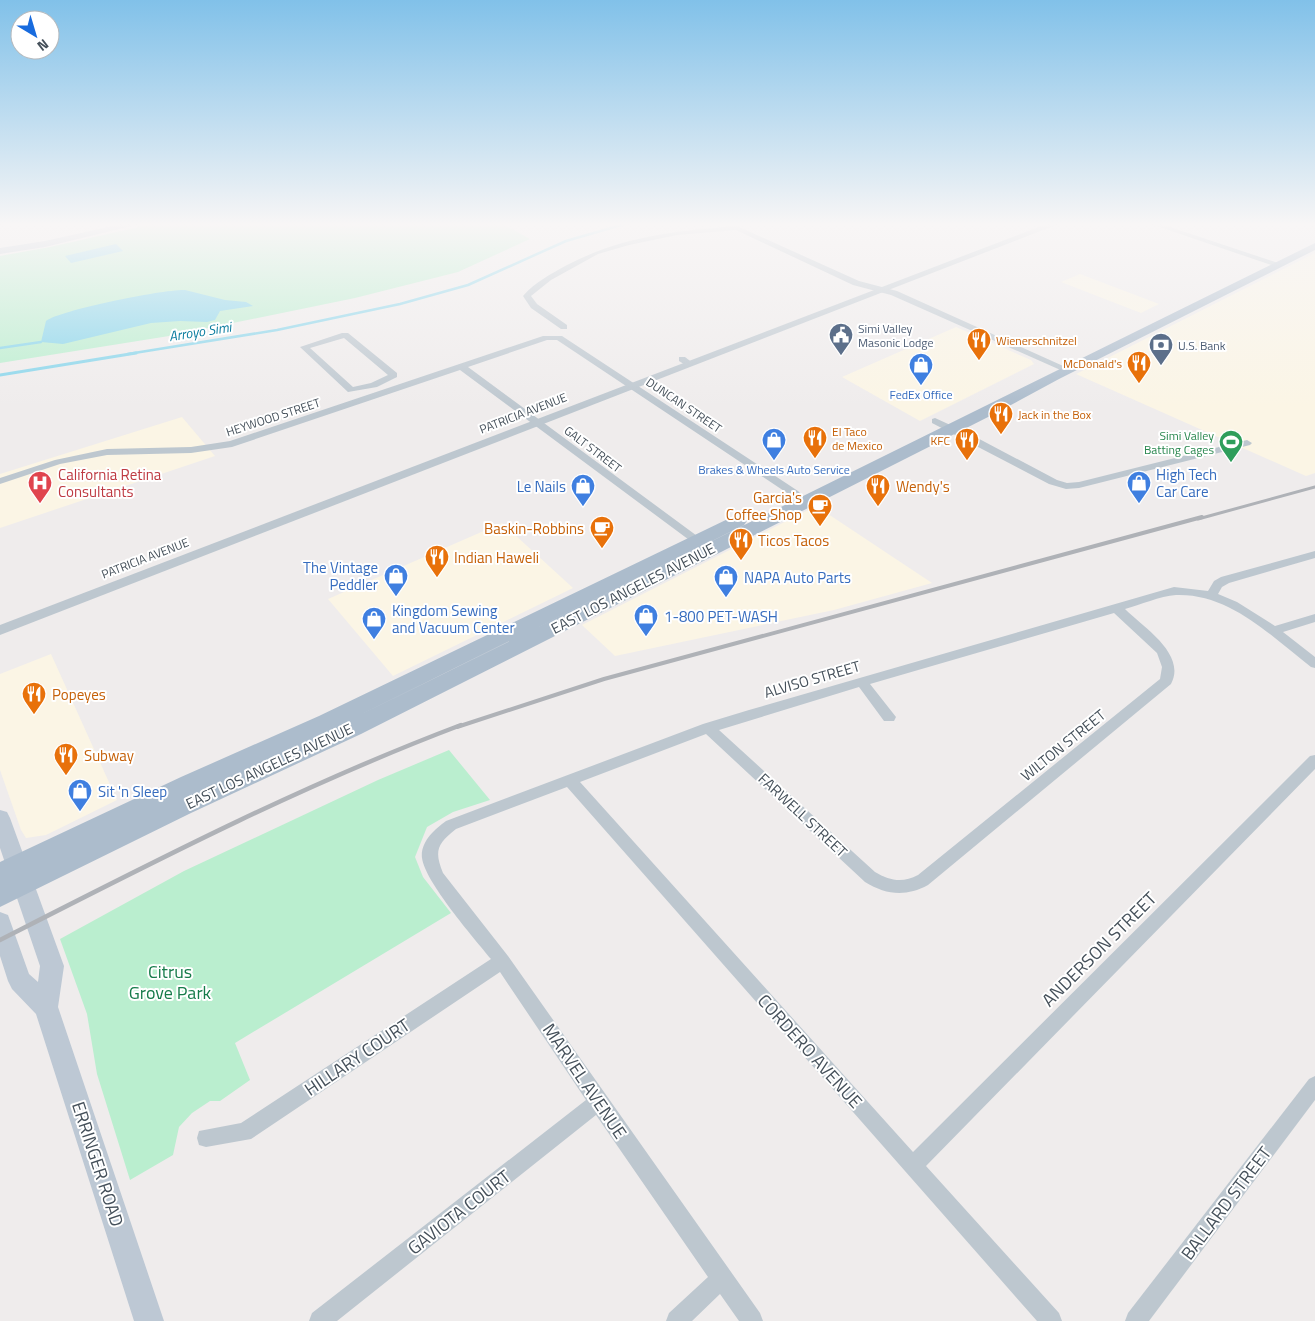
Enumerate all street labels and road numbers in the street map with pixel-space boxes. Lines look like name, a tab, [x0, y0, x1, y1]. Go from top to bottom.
street label: DUNCAN STREET	[642, 373, 726, 438]
street label: PATRICIA AVENUE	[477, 387, 570, 438]
street label: HEYWOOD STREET	[224, 393, 323, 441]
street label: GALT STREET	[560, 421, 626, 477]
street label: PATRICIA AVENUE	[99, 532, 192, 583]
street label: EAST LOS ANGELES AVENUE	[547, 536, 719, 640]
street label: ALVISO STREET	[761, 654, 863, 704]
street label: WILTON STREET	[1016, 703, 1111, 786]
street label: EAST LOS ANGELES AVENUE	[182, 717, 356, 815]
street label: FARWELL STREET	[753, 768, 853, 863]
street label: ANDERSON STREET	[1035, 885, 1163, 1013]
street label: CORDERO AVENUE	[751, 988, 869, 1114]
street label: HILLARY COURT	[299, 1011, 416, 1102]
street label: MARVEL AVENUE	[536, 1018, 634, 1144]
street label: ERRINGER ROAD	[65, 1098, 131, 1230]
street label: BALLARD STREET	[1174, 1140, 1278, 1265]
street label: GAVIOTA COURT	[402, 1163, 517, 1261]

